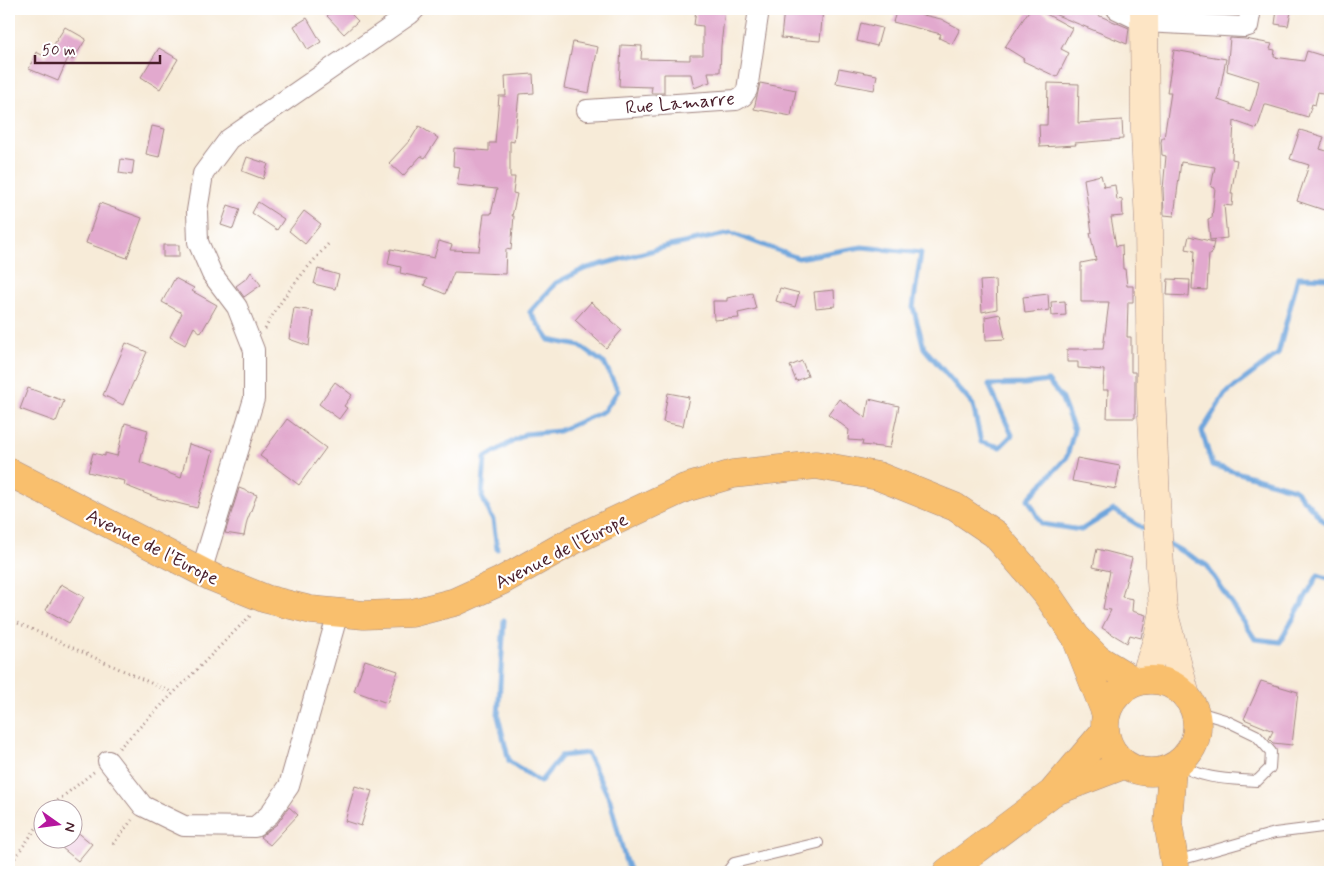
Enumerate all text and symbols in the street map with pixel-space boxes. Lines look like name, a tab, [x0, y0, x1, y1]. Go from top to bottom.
scale bar	[35, 32, 160, 64]
text: 50 m	[42, 41, 76, 61]
street label: Rue Lamarre	[624, 86, 736, 121]
street label: Avenue de l'Europe	[82, 503, 223, 592]
street label: Avenue de l'Europe	[491, 507, 632, 596]
north arrow	[32, 798, 82, 848]
text: N	[60, 820, 80, 834]

